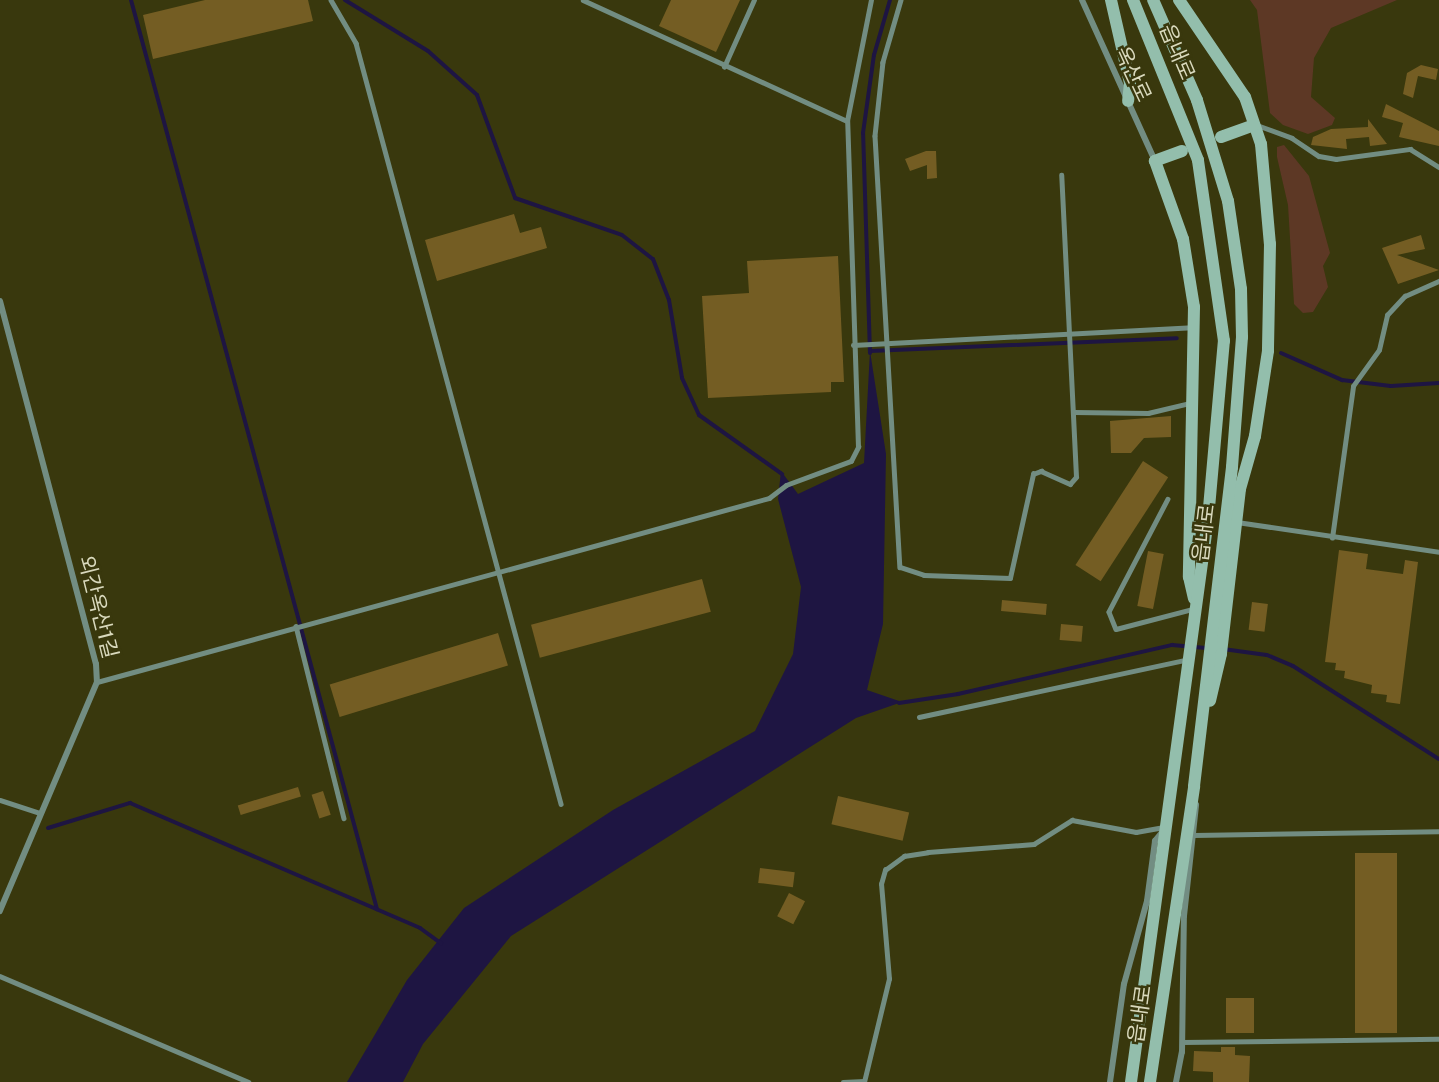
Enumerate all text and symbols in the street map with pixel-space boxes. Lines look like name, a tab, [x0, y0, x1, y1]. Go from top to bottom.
street label: 읍내로	[1154, 20, 1200, 84]
street label: 옥산로	[1109, 42, 1157, 106]
street label: 읍내로	[1188, 503, 1220, 563]
street label: 외간옥산1길	[73, 553, 123, 661]
street label: 읍내로	[1123, 984, 1157, 1044]

